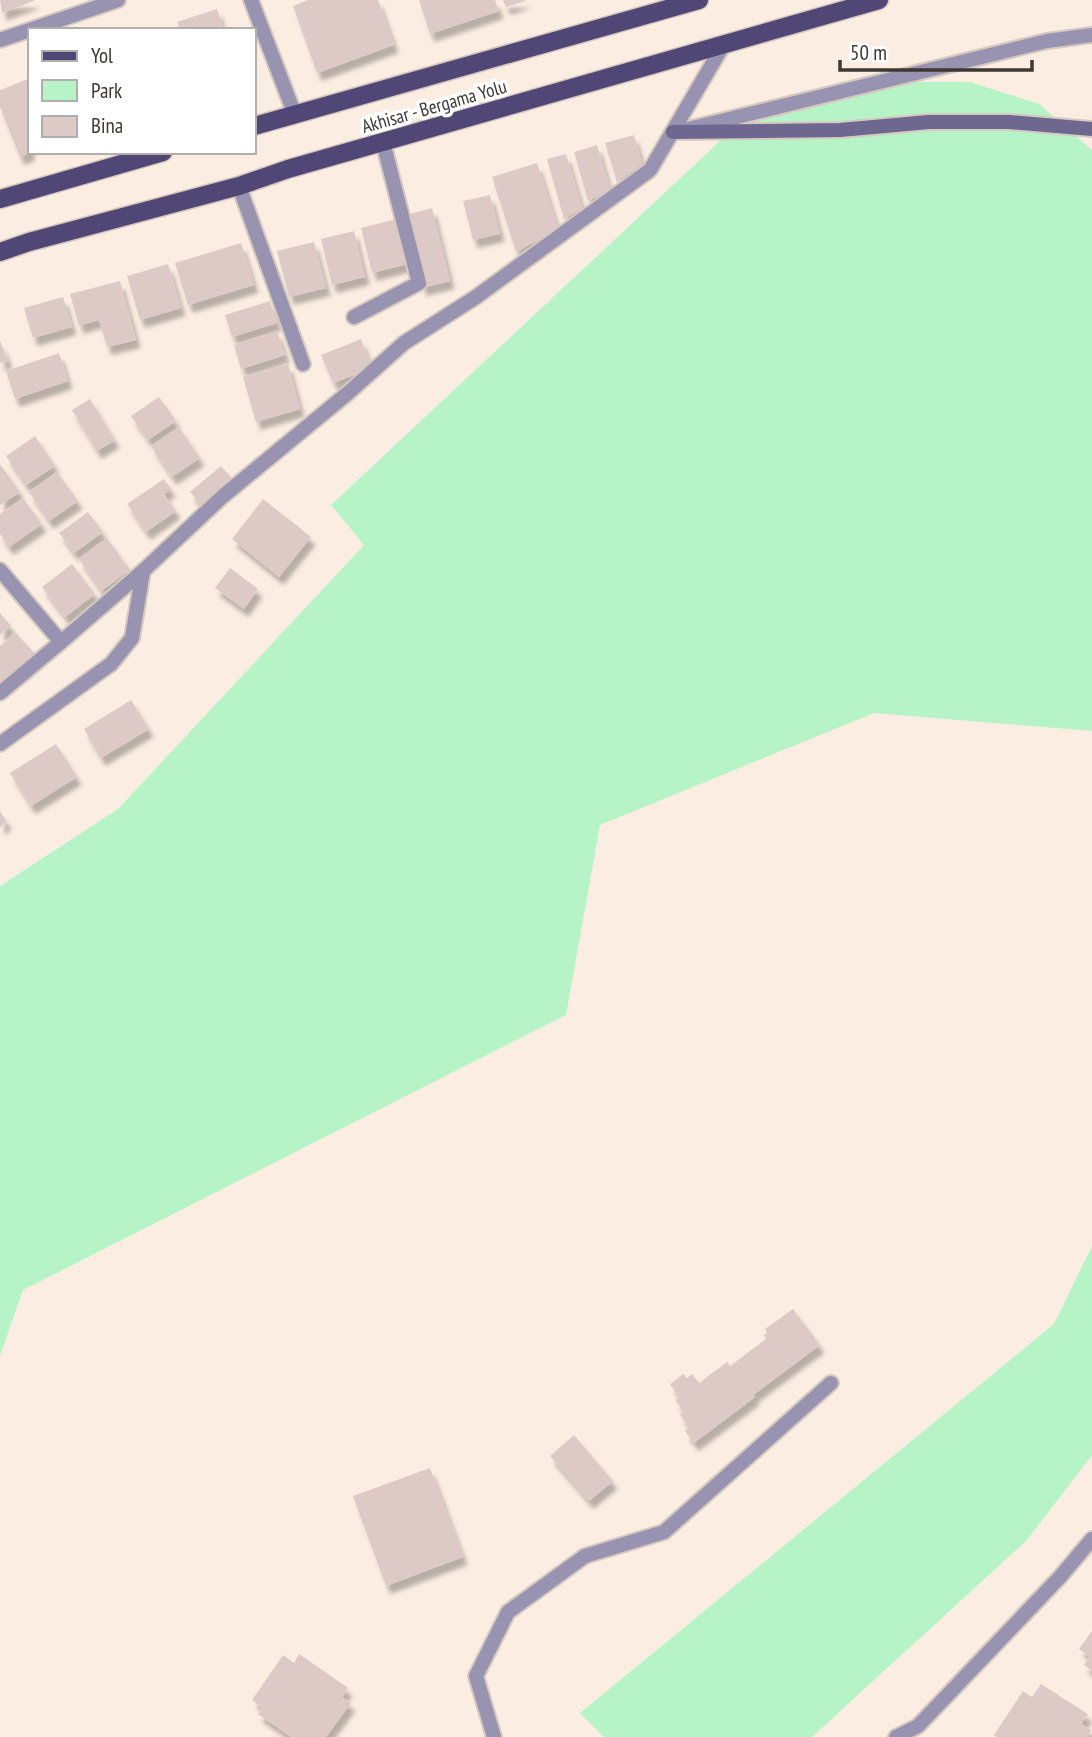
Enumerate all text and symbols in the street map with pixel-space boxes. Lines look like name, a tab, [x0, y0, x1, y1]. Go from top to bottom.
legend	[28, 28, 256, 154]
scale bar	[840, 28, 1032, 72]
text: 50 m	[850, 39, 887, 66]
text: Yol	[91, 42, 113, 69]
street label: Akhisar - Bergama Yolu	[359, 74, 509, 138]
text: Park	[91, 77, 122, 104]
text: Bina	[91, 112, 123, 139]

